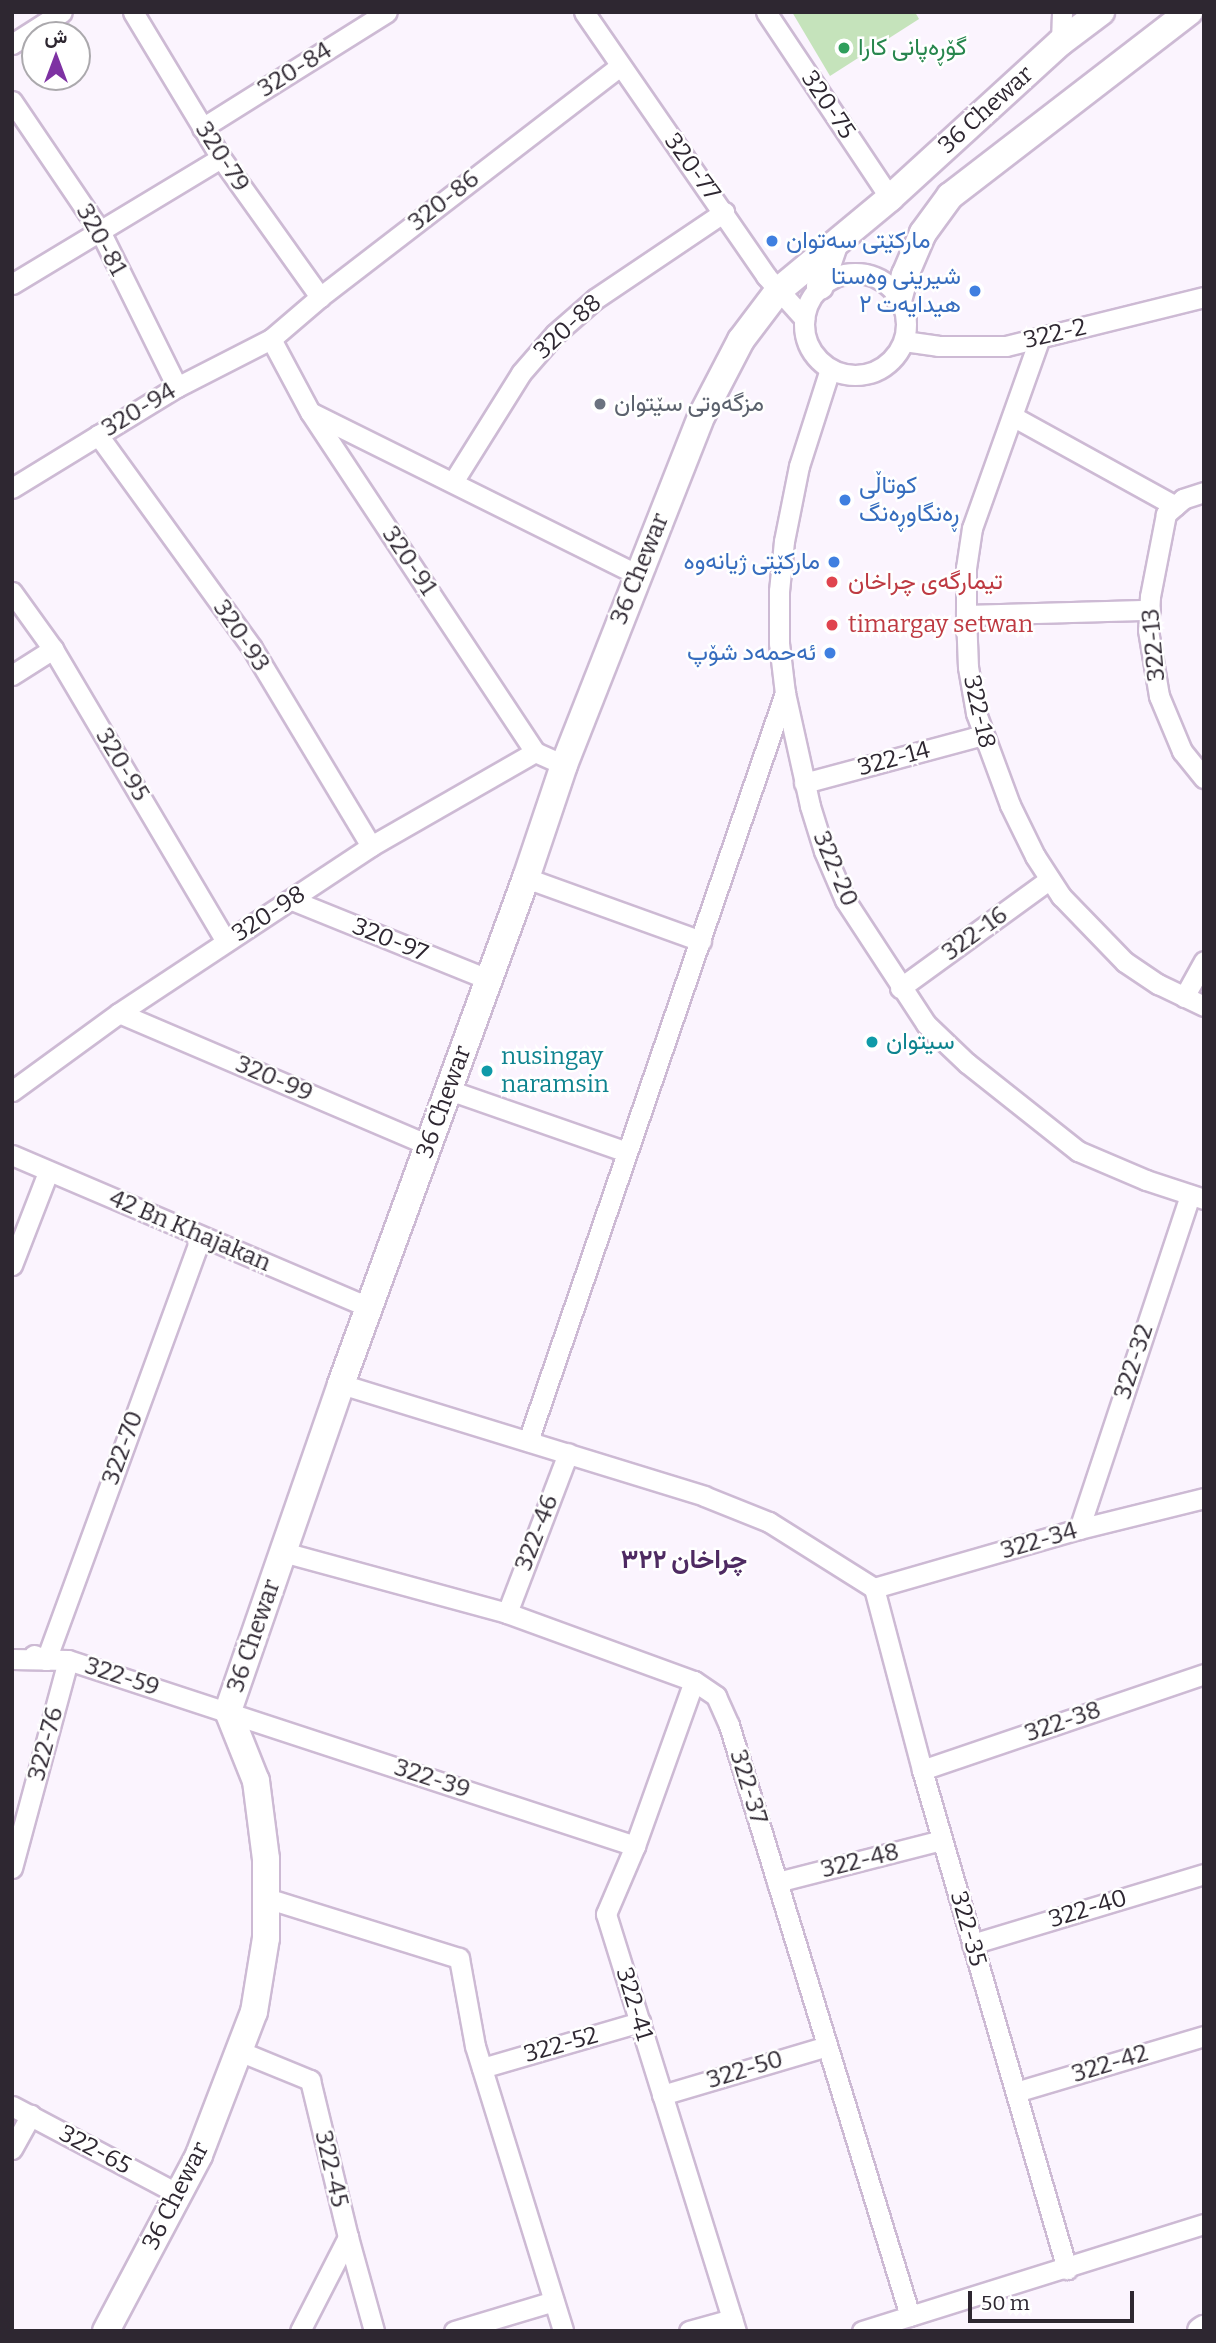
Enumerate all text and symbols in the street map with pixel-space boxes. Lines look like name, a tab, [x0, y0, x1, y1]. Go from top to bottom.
north arrow	[21, 21, 91, 91]
text: ش	[45, 25, 67, 48]
place label: گۆڕەپانی کارا	[858, 34, 967, 62]
street label: 320-84	[253, 36, 337, 104]
marker: گۆڕەپانی کارا	[836, 40, 852, 56]
street label: 36 Chewar	[933, 60, 1039, 160]
street label: 320-75	[795, 65, 861, 145]
street label: 320-79	[189, 117, 255, 197]
street label: 320-77	[658, 128, 726, 206]
street label: 320-86	[403, 165, 485, 237]
street label: 320-81	[70, 199, 132, 281]
place label: مارکێتی سەتوان	[786, 227, 931, 255]
marker: مارکێتی سەتوان	[764, 233, 780, 249]
place label: شیرینی وەستا هیدایەت ٢	[831, 263, 961, 319]
marker: شیرینی وەستا هیدایەت ٢	[967, 283, 983, 299]
street label: 320-88	[528, 289, 608, 365]
street label: 322-2	[1021, 313, 1089, 355]
street label: 320-94	[97, 377, 181, 443]
place label: مزگەوتی سێتوان	[614, 390, 764, 418]
marker: مزگەوتی سێتوان	[592, 396, 608, 412]
place label: کوتاڵی ڕەنگاوڕەنگ	[859, 472, 960, 528]
marker: کوتاڵی ڕەنگاوڕەنگ	[837, 492, 853, 508]
street label: 36 Chewar	[605, 509, 675, 629]
street label: 320-91	[376, 521, 442, 601]
place label: مارکێتی ژیانەوە	[683, 548, 820, 576]
marker: مارکێتی ژیانەوە	[826, 554, 842, 570]
place label: تیمارگەی چراخان	[848, 568, 1003, 596]
marker: تیمارگەی چراخان	[822, 572, 842, 592]
street label: 320-93	[207, 595, 275, 677]
street label: 322-13	[1136, 607, 1172, 683]
place label: timargay setwan	[848, 611, 1033, 639]
marker: timargay setwan	[822, 615, 842, 635]
place label: ئەحمەد شۆپ	[687, 639, 816, 667]
marker: ئەحمەد شۆپ	[822, 645, 838, 661]
street label: 322-18	[957, 673, 1001, 751]
street label: 320-95	[89, 723, 155, 807]
street label: 322-14	[855, 736, 933, 782]
street label: 322-20	[806, 827, 864, 911]
street label: 320-98	[227, 880, 311, 948]
street label: 322-16	[937, 901, 1013, 967]
street label: 320-97	[348, 912, 432, 968]
place label: سيتوان	[886, 1028, 955, 1056]
marker: سيتوان	[864, 1034, 880, 1050]
street label: 36 Chewar	[410, 1042, 478, 1162]
place label: nusingay naramsin	[501, 1043, 609, 1099]
street label: 320-99	[231, 1050, 317, 1108]
marker: nusingay naramsin	[479, 1063, 495, 1079]
street label: 42 Bn Khajakan	[105, 1184, 275, 1278]
street label: 322-32	[1108, 1321, 1160, 1403]
street label: 322-70	[96, 1407, 150, 1489]
street label: 322-46	[509, 1491, 565, 1575]
street label: 322-34	[998, 1516, 1080, 1566]
district label: چراخان ٣٢٢	[621, 1544, 747, 1576]
street label: 36 Chewar	[221, 1576, 287, 1696]
street label: 322-59	[81, 1651, 163, 1703]
street label: 322-38	[1021, 1696, 1105, 1748]
street label: 322-76	[22, 1704, 70, 1784]
street label: 322-37	[723, 1746, 773, 1828]
street label: 322-39	[390, 1753, 474, 1805]
street label: 322-48	[818, 1837, 902, 1885]
street label: 322-40	[1045, 1883, 1131, 1935]
street label: 322-35	[944, 1888, 992, 1970]
street label: 322-41	[609, 1964, 659, 2044]
street label: 322-52	[521, 2021, 601, 2069]
street label: 322-42	[1069, 2039, 1151, 2089]
street label: 322-50	[703, 2045, 787, 2095]
street label: 322-65	[54, 2119, 136, 2181]
street label: 322-45	[308, 2128, 354, 2210]
street label: 36 Chewar	[137, 2137, 215, 2255]
scale bar	[971, 2276, 1137, 2320]
text: 50 m	[981, 2290, 1030, 2316]

